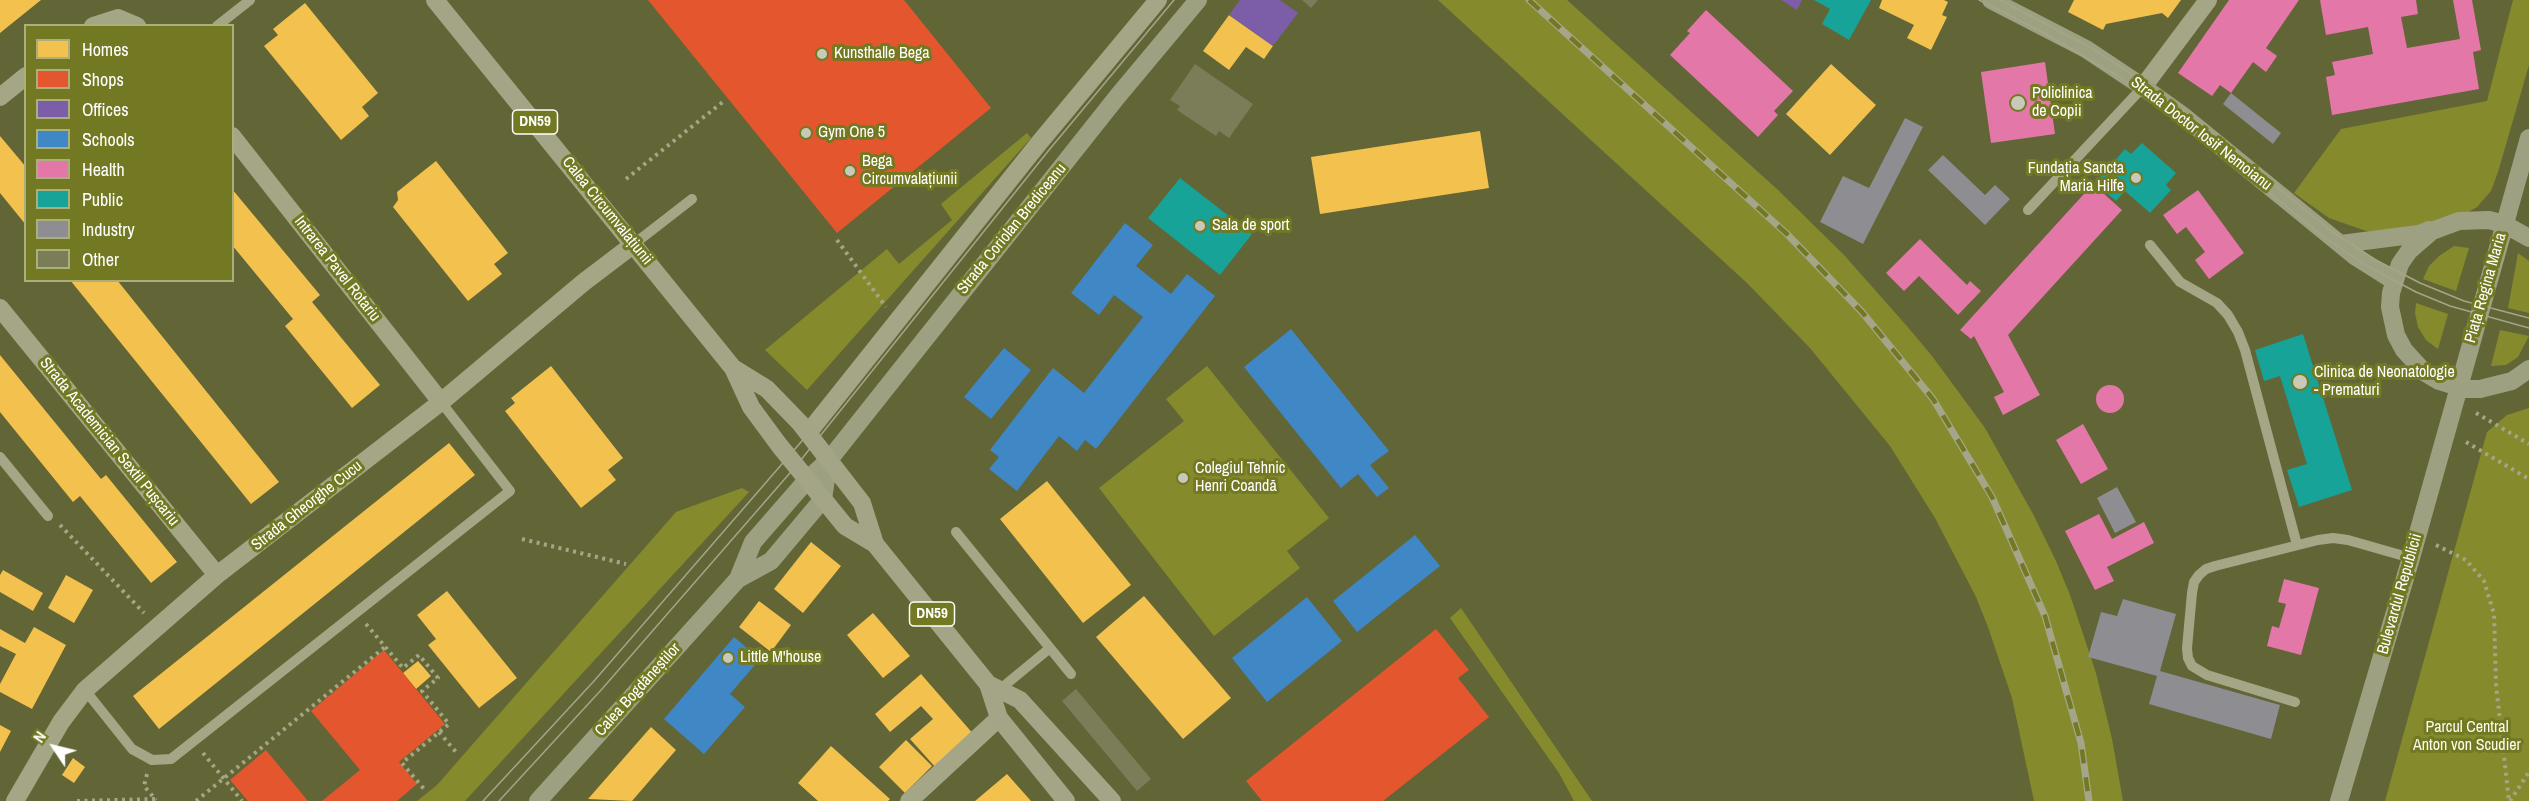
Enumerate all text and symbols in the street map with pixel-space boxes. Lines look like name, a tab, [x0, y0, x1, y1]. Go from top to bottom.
legend	[24, 24, 234, 282]
text: Homes	[82, 37, 129, 62]
place label: Kunsthalle Bega	[834, 44, 930, 64]
marker: Kunsthalle Bega	[815, 47, 829, 61]
text: Shops	[82, 67, 124, 92]
street label: Strada Doctor Iosif Nemoianu	[2127, 73, 2275, 195]
place label: Policlinica de Copii	[2032, 84, 2093, 122]
marker: Policlinica de Copii	[2009, 94, 2027, 112]
text: Offices	[82, 97, 129, 122]
road number: DN59	[512, 110, 558, 134]
place label: Gym One 5	[818, 123, 885, 143]
marker: Gym One 5	[799, 126, 813, 140]
text: Schools	[82, 127, 135, 152]
place label: Bega Circumvalațiunii	[862, 152, 958, 190]
street label: Calea Circumvalațiunii	[558, 153, 656, 269]
text: Health	[82, 157, 125, 182]
place label: Fundația Sancta Maria Hilfe	[2028, 159, 2124, 197]
street label: Strada Coriolan Brediceanu	[953, 160, 1071, 298]
marker: Bega Circumvalațiunii	[843, 164, 857, 178]
marker: Fundația Sancta Maria Hilfe	[2129, 171, 2143, 185]
text: Public	[82, 187, 123, 212]
street label: Intrarea Pavel Rotariu	[290, 213, 384, 325]
place label: Sala de sport	[1212, 216, 1289, 236]
text: Industry	[82, 217, 135, 242]
marker: Sala de sport	[1193, 219, 1207, 233]
street label: Piața Regina Maria	[2461, 231, 2511, 345]
text: Other	[82, 247, 119, 272]
street label: Strada Academician Sextil Pușcariu	[35, 354, 183, 530]
place label: Clinica de Neonatologie - Prematuri	[2314, 363, 2455, 401]
marker: Clinica de Neonatologie - Prematuri	[2291, 373, 2309, 391]
street label: Strada Gheorghe Cucu	[248, 457, 366, 555]
place label: Colegiul Tehnic Henri Coandă	[1195, 459, 1285, 497]
marker: Colegiul Tehnic Henri Coandă	[1176, 471, 1190, 485]
street label: Bulevardul Republicii	[2374, 531, 2426, 657]
road number: DN59	[910, 602, 954, 626]
street label: Calea Bogdăneștilor	[591, 639, 685, 741]
place label: Little M'house	[740, 648, 821, 668]
marker: Little M'house	[721, 651, 735, 665]
north arrow	[24, 717, 84, 777]
park label: Parcul Central Anton von Scudier	[2413, 718, 2521, 756]
text: N	[28, 726, 51, 747]

